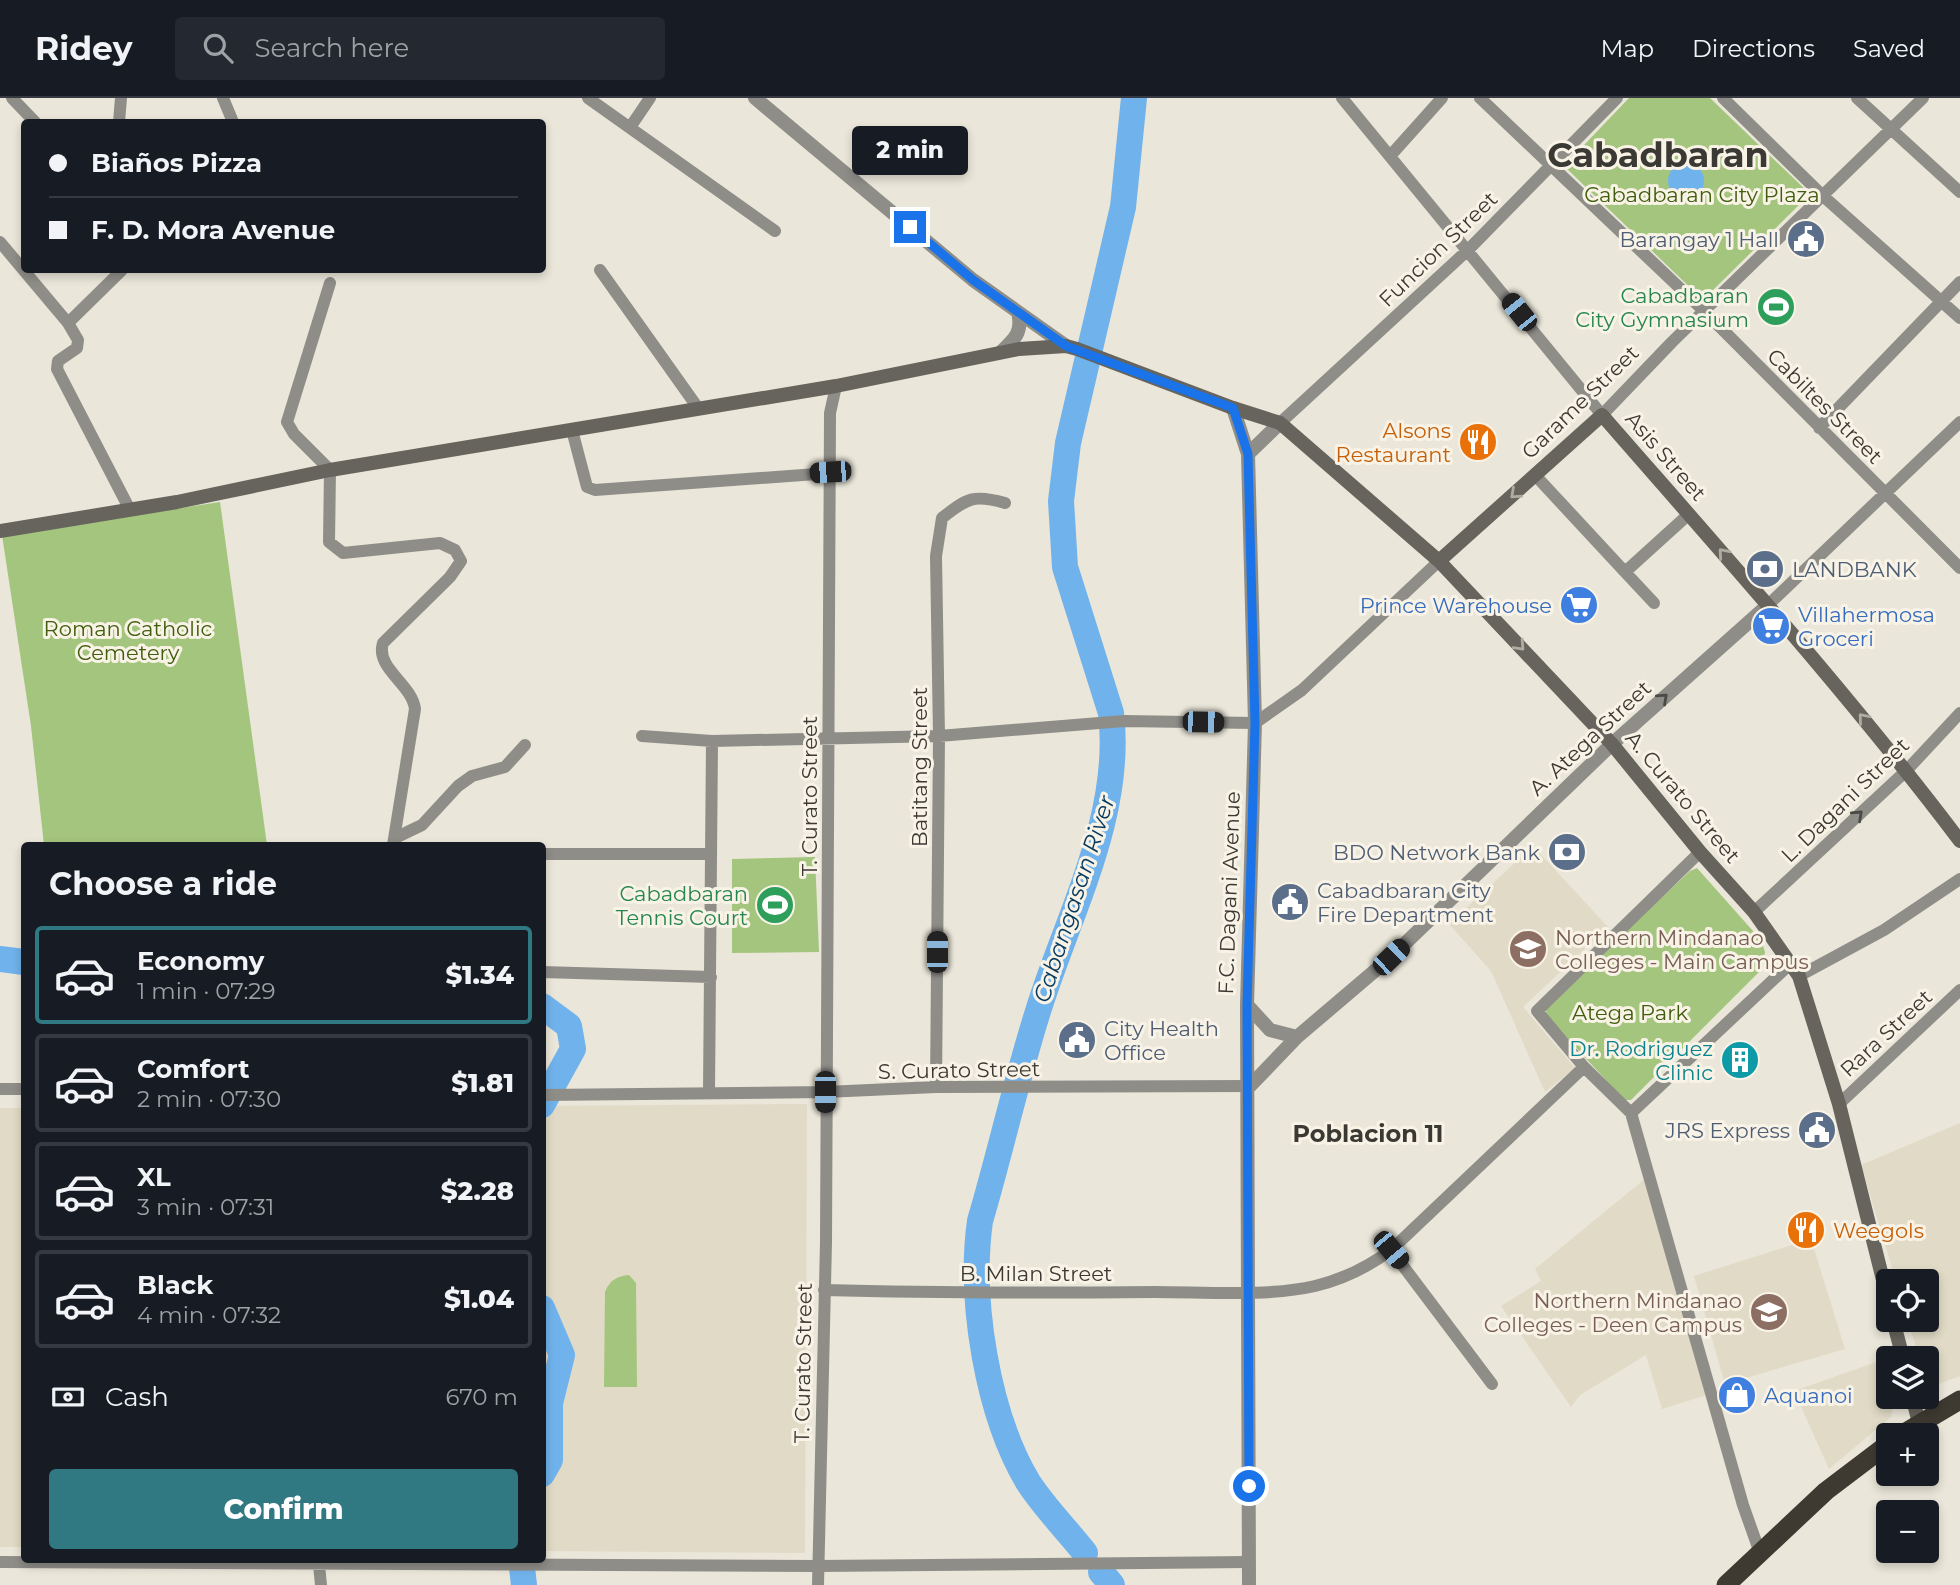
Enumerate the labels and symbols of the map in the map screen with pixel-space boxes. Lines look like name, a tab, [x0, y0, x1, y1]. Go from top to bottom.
callout: 2 min	[852, 125, 968, 174]
district label: Cabadbaran	[1547, 133, 1769, 176]
park label: Cabadbaran City Plaza	[1584, 182, 1820, 207]
street label: Funcion Street	[1374, 186, 1502, 312]
route end	[894, 211, 926, 243]
public building icon: Barangay 1 Hall	[1785, 218, 1827, 260]
place label: Barangay 1 Hall	[1620, 227, 1779, 252]
place label: Cabadbaran City Gymnasium	[1575, 283, 1749, 332]
sports icon: Cabadbaran City Gymnasium	[1755, 286, 1797, 328]
car	[1498, 289, 1541, 335]
street label: Garame Street	[1516, 340, 1644, 464]
street label: Cabiltes Street	[1762, 343, 1888, 469]
street label: Asis Street	[1620, 406, 1712, 506]
place label: Alsons Restaurant	[1336, 418, 1451, 467]
restaurant icon: Alsons Restaurant	[1457, 421, 1499, 463]
car	[809, 460, 852, 484]
one-way arrow	[1510, 485, 1523, 498]
bank icon: LANDBANK	[1744, 548, 1786, 590]
one-way arrow	[1719, 549, 1731, 562]
place label: LANDBANK	[1792, 557, 1917, 582]
supermarket icon: Prince Warehouse	[1558, 584, 1600, 626]
place label: Prince Warehouse	[1360, 593, 1552, 618]
place label: Villahermosa Groceri	[1798, 602, 1935, 651]
supermarket icon: Villahermosa Groceri	[1750, 605, 1792, 647]
park label: Roman Catholic Cemetery	[44, 616, 212, 665]
one-way arrow	[1512, 638, 1524, 651]
street label: A. Atega Street	[1524, 675, 1656, 801]
street label: Batitang Street	[907, 687, 932, 847]
one-way arrow	[1655, 694, 1668, 706]
car	[1182, 711, 1225, 733]
one-way arrow	[1859, 714, 1871, 727]
street label: T. Curato Street	[797, 716, 822, 876]
street label: A. Curato Street	[1621, 726, 1745, 868]
street label: L. Dagani Street	[1776, 733, 1914, 867]
water label: Cabangasan River	[1027, 791, 1121, 1006]
street label: F.C. Dagani Avenue	[1213, 791, 1245, 995]
one-way arrow	[1850, 811, 1863, 824]
bank icon: BDO Network Bank	[1546, 831, 1588, 873]
place label: BDO Network Bank	[1333, 840, 1540, 865]
place label: Cabadbaran City Fire Department	[1317, 878, 1494, 927]
place label: Cabadbaran Tennis Court	[616, 881, 748, 930]
public building icon: Cabadbaran City Fire Department	[1269, 881, 1311, 923]
sports icon: Cabadbaran Tennis Court	[754, 884, 796, 926]
place label: Northern Mindanao Colleges - Main Campus	[1555, 925, 1809, 974]
school or university icon: Northern Mindanao Colleges - Main Campus	[1507, 928, 1549, 970]
car	[927, 931, 948, 973]
car	[1369, 935, 1414, 979]
street label: Rara Street	[1835, 984, 1937, 1082]
park label: Atega Park	[1572, 1000, 1688, 1025]
place label: City Health Office	[1104, 1016, 1219, 1065]
public building icon: City Health Office	[1056, 1019, 1098, 1061]
place label: Dr. Rodriguez Clinic	[1569, 1036, 1713, 1085]
building icon: Dr. Rodriguez Clinic	[1719, 1039, 1761, 1081]
street label: S. Curato Street	[878, 1056, 1040, 1084]
car	[815, 1071, 836, 1113]
public building icon: JRS Express	[1796, 1109, 1838, 1151]
place label: JRS Express	[1664, 1118, 1790, 1143]
district label: Poblacion 11	[1293, 1119, 1443, 1148]
restaurant icon: Weegols	[1785, 1209, 1827, 1251]
place label: Weegols	[1833, 1218, 1924, 1243]
car	[1370, 1227, 1413, 1273]
street label: B. Milan Street	[960, 1261, 1112, 1286]
street label: T. Curato Street	[789, 1283, 817, 1443]
place label: Northern Mindanao Colleges - Deen Campus	[1484, 1288, 1742, 1337]
school or university icon: Northern Mindanao Colleges - Deen Campus	[1748, 1291, 1790, 1333]
shop icon: Aquanoi	[1716, 1374, 1758, 1416]
place label: Aquanoi	[1764, 1383, 1853, 1408]
route start	[1233, 1470, 1265, 1502]

